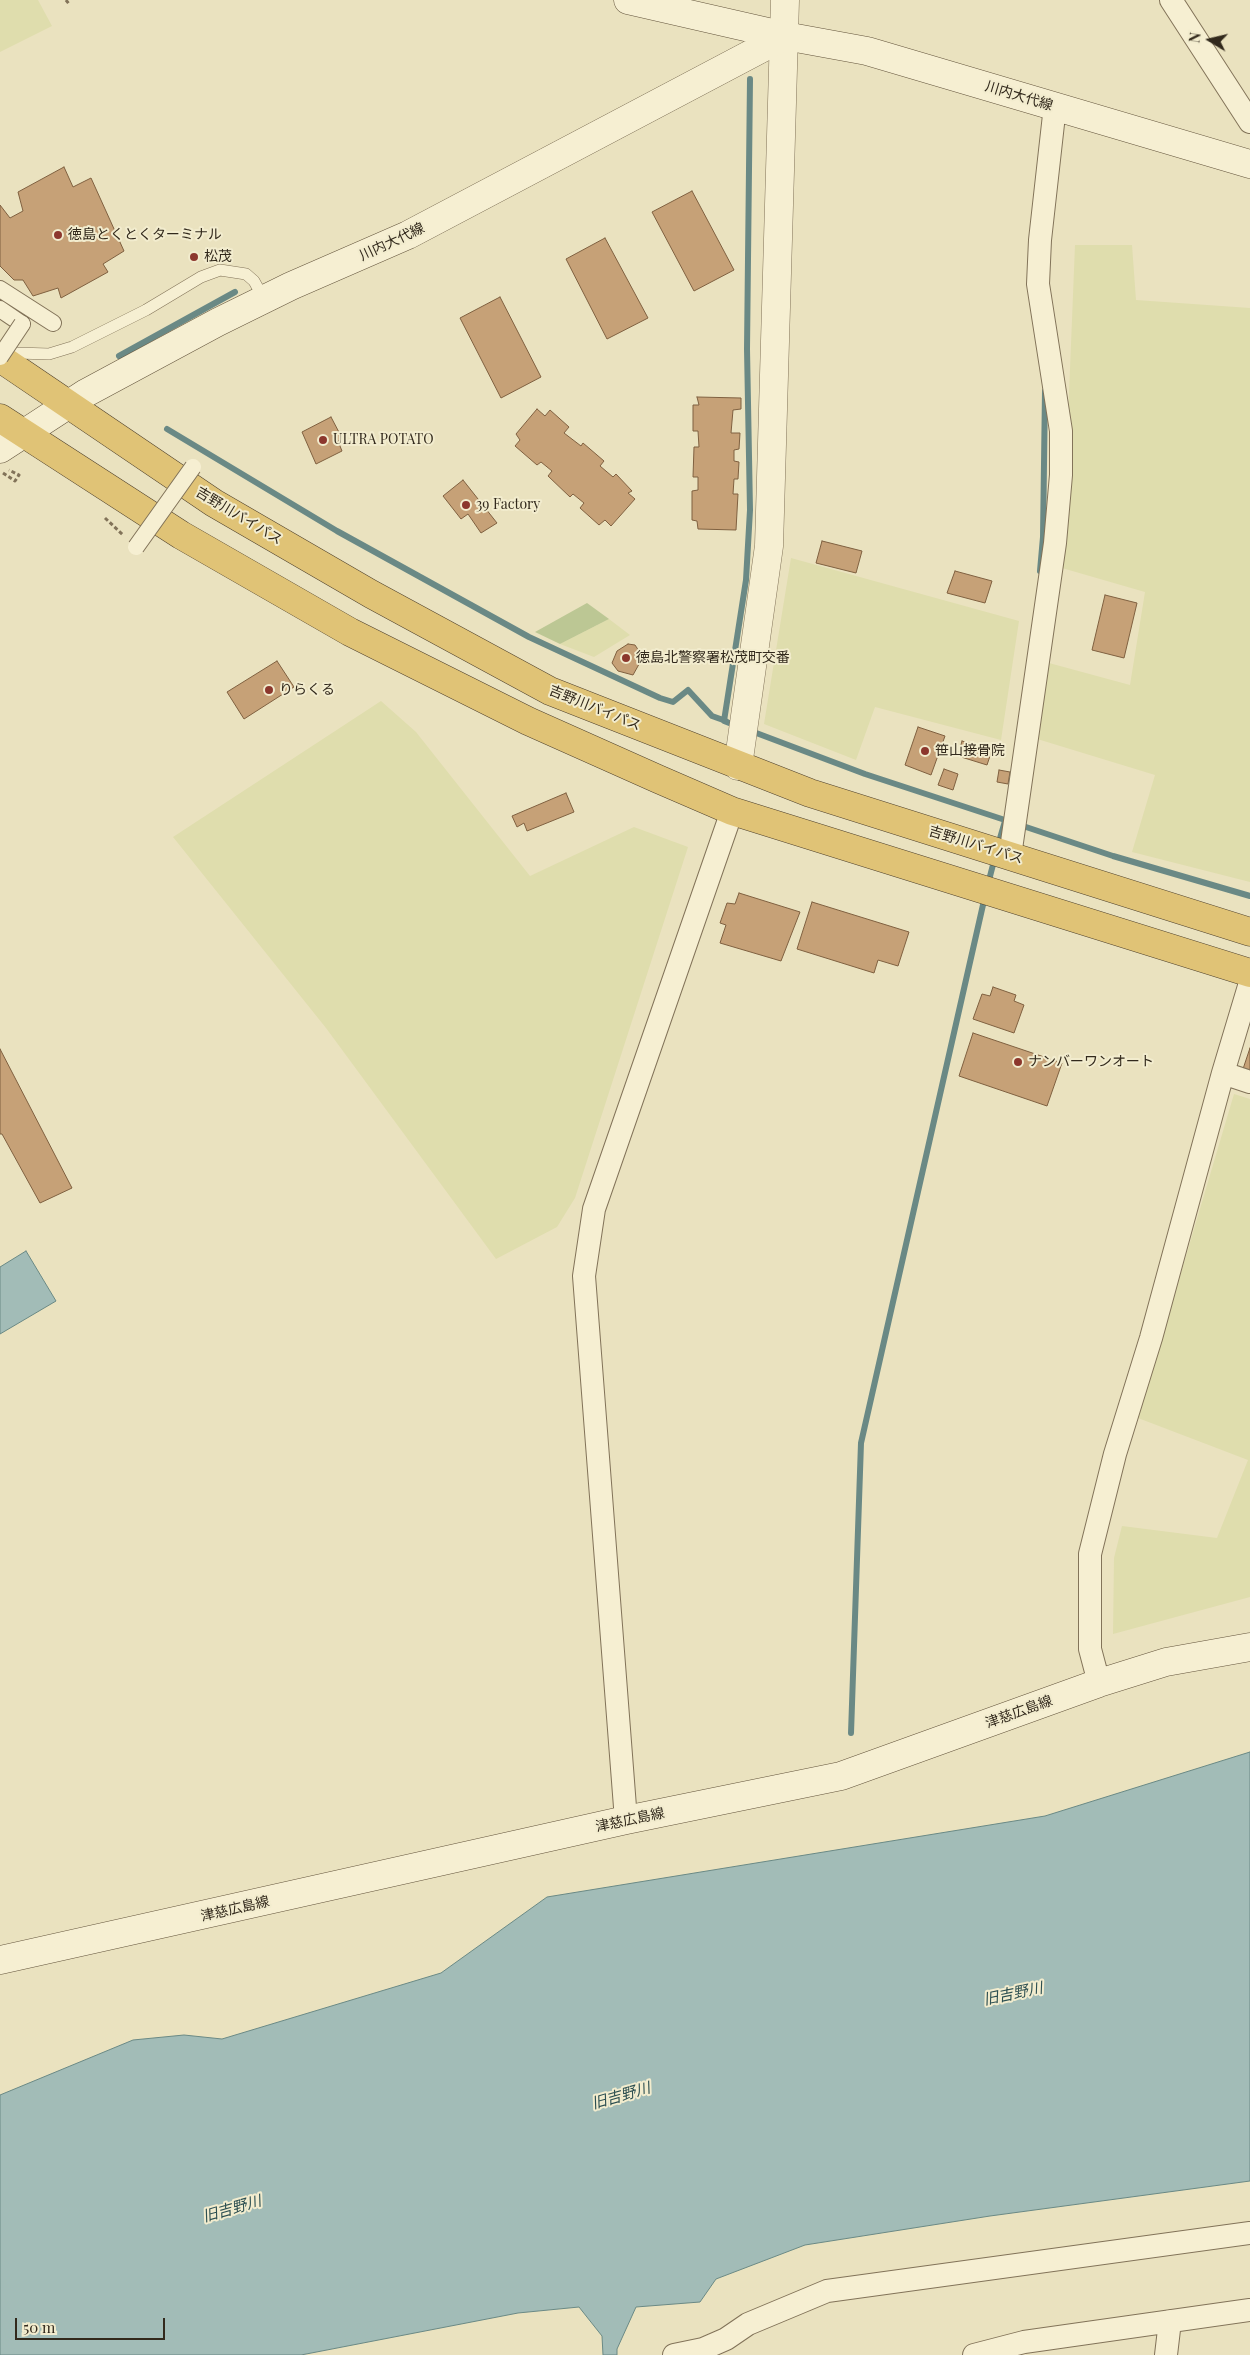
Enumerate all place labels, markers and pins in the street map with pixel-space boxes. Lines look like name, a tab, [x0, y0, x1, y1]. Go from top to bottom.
place label: 徳島とくとくターミナル	[68, 227, 222, 243]
marker: 徳島とくとくターミナル	[52, 229, 64, 241]
place label: 松茂	[204, 249, 232, 265]
marker: 松茂	[188, 251, 200, 263]
place label: ULTRA POTATO	[333, 432, 434, 448]
marker: ULTRA POTATO	[317, 434, 329, 446]
place label: 39 Factory	[476, 497, 540, 513]
marker: 39 Factory	[460, 499, 472, 511]
place label: 徳島北警察署松茂町交番	[636, 650, 790, 666]
marker: 徳島北警察署松茂町交番	[620, 652, 632, 664]
place label: りらくる	[279, 682, 335, 698]
marker: りらくる	[263, 684, 275, 696]
place label: 笹山接骨院	[935, 743, 1005, 759]
marker: 笹山接骨院	[919, 745, 931, 757]
place label: ナンバーワンオート	[1028, 1054, 1154, 1070]
marker: ナンバーワンオート	[1012, 1056, 1024, 1068]

